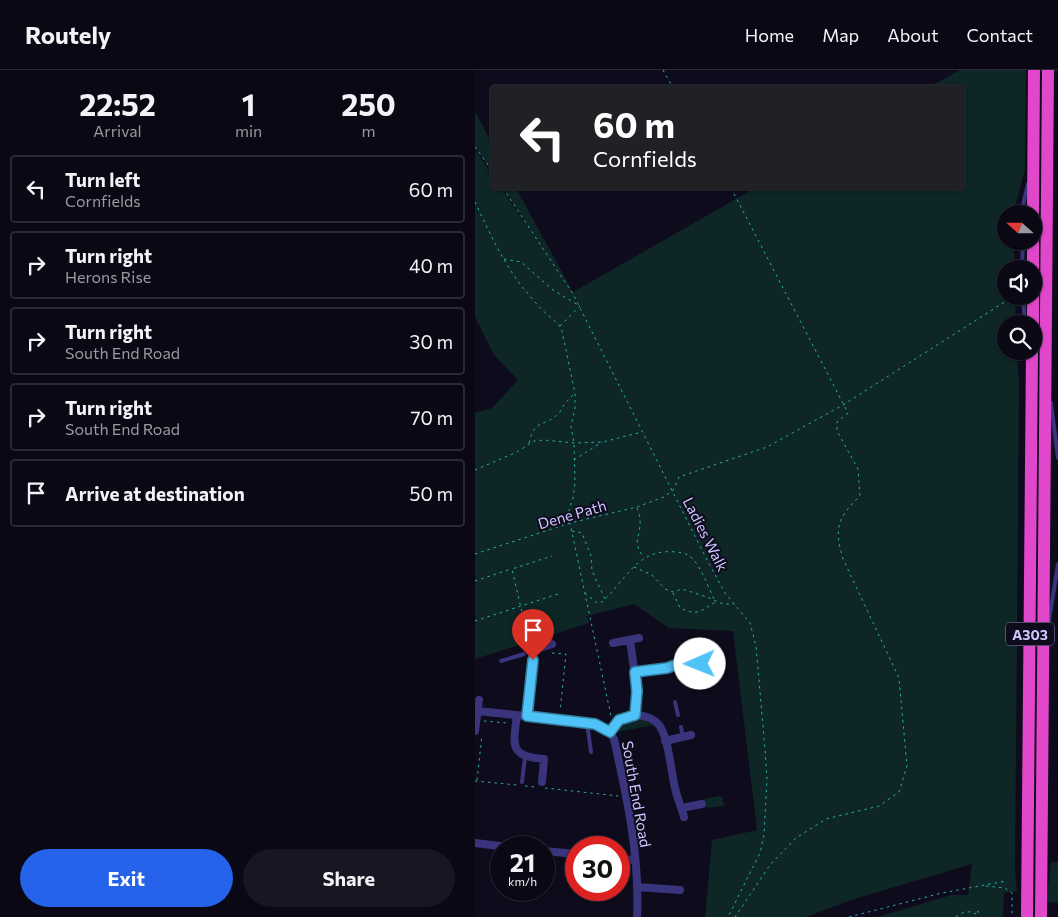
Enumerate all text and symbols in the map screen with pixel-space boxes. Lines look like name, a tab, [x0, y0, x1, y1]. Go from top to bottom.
text: Routely	[25, 20, 111, 49]
text: Home	[745, 24, 794, 46]
text: Map	[822, 24, 859, 46]
text: About	[887, 24, 939, 46]
text: Contact	[967, 24, 1033, 46]
text: 22:52	[79, 85, 156, 122]
text: 1	[242, 85, 255, 122]
text: 250	[341, 85, 396, 122]
text: 60 m	[593, 102, 675, 145]
icon: left	[510, 105, 575, 170]
text: Arrival	[93, 121, 142, 140]
text: min	[235, 121, 262, 140]
text: m	[362, 121, 376, 140]
text: Cornfields	[593, 145, 697, 172]
text: Turn left	[65, 168, 140, 191]
icon: left	[22, 175, 50, 203]
text: 60 m	[409, 178, 453, 201]
text: Cornfields	[65, 191, 141, 210]
north arrow	[997, 205, 1043, 250]
map controls	[997, 205, 1042, 360]
text: Turn right	[65, 244, 152, 267]
icon: right	[22, 251, 50, 279]
text: 40 m	[409, 254, 453, 277]
button: sound	[997, 260, 1042, 305]
text: Herons Rise	[65, 267, 151, 286]
button: search	[997, 315, 1042, 360]
text: Turn right	[65, 320, 152, 343]
icon: right	[22, 327, 50, 355]
text: 30 m	[410, 330, 453, 353]
text: South End Road	[65, 343, 180, 362]
text: Turn right	[65, 396, 152, 419]
icon: right	[22, 403, 50, 431]
text: 70 m	[410, 406, 453, 429]
text: South End Road	[65, 419, 180, 438]
icon: arrive	[22, 479, 50, 507]
text: Arrive at destination	[65, 482, 245, 505]
text: 50 m	[409, 482, 453, 505]
street label: Ladies Walk	[680, 494, 732, 574]
street label: Dene Path	[536, 496, 608, 532]
pin	[512, 609, 554, 660]
icon: arrive	[519, 616, 547, 644]
road number: A303	[1006, 622, 1054, 646]
position arrow	[673, 637, 725, 689]
street label: South End Road	[619, 739, 655, 849]
speed limit sign: 30	[565, 836, 630, 901]
text: 21	[510, 847, 535, 877]
button: Exit	[20, 849, 233, 907]
button: Share	[243, 849, 455, 907]
text: km/h	[508, 874, 537, 888]

